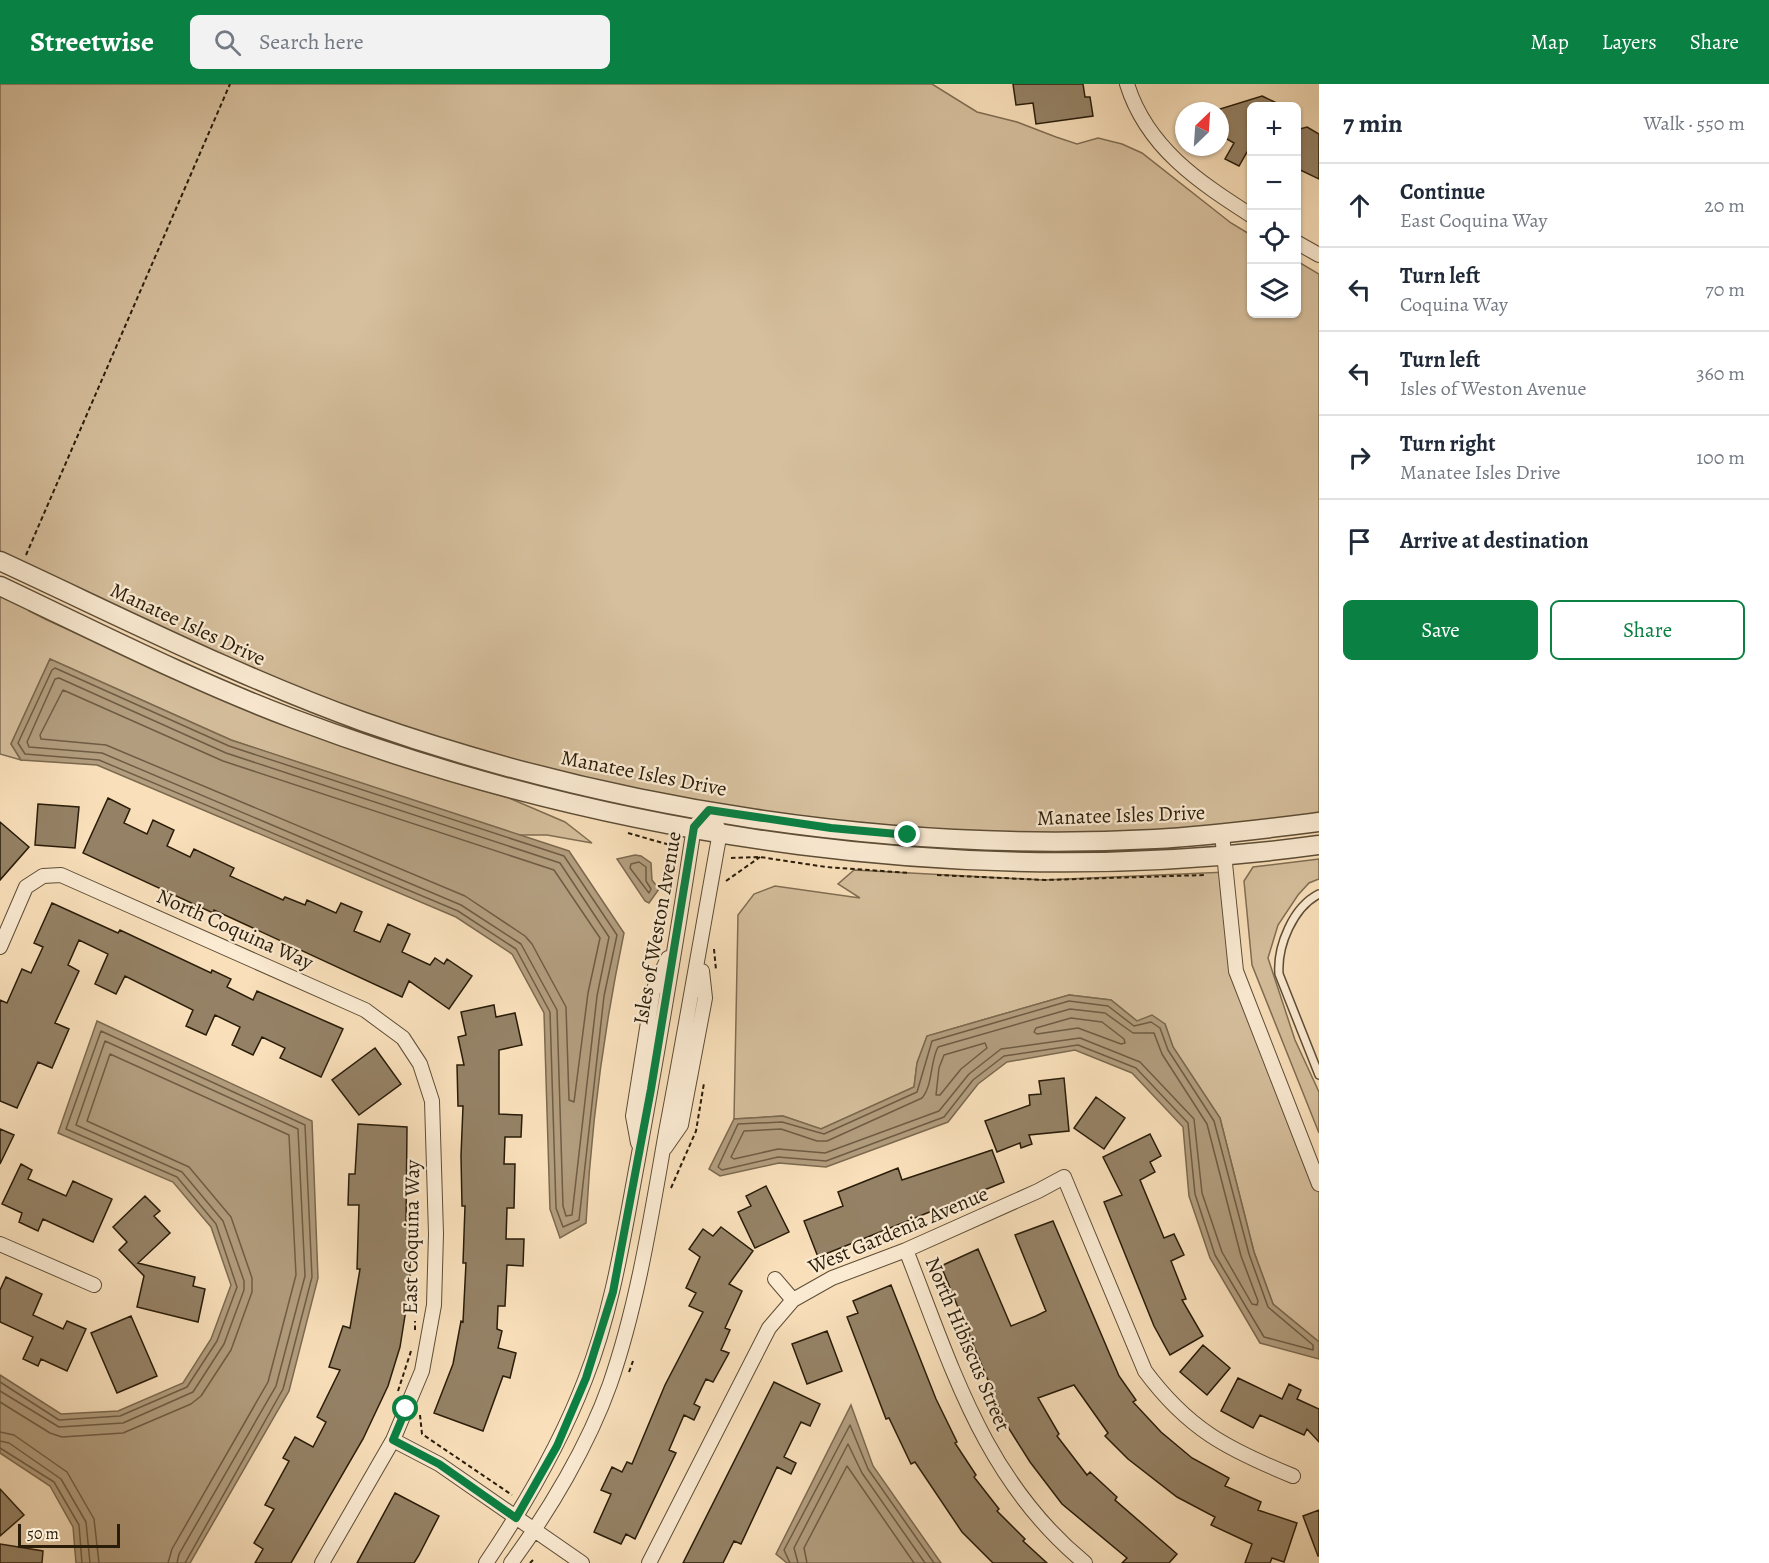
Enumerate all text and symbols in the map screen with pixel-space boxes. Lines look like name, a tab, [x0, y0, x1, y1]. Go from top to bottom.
search box	[190, 15, 610, 69]
text: Streetwise	[30, 23, 154, 61]
icon: search	[211, 26, 244, 59]
text: Search here	[259, 27, 364, 57]
text: Map	[1530, 28, 1569, 56]
text: Layers	[1602, 28, 1657, 56]
text: Share	[1690, 28, 1739, 56]
north arrow	[1175, 102, 1229, 156]
map controls	[1247, 102, 1301, 318]
button: +	[1247, 102, 1301, 156]
text: 7 min	[1343, 106, 1403, 141]
text: Walk · 550 m	[1643, 110, 1745, 137]
button: −	[1247, 156, 1301, 210]
text: Continue	[1400, 177, 1485, 207]
icon: ahead	[1343, 189, 1376, 222]
text: 20 m	[1704, 192, 1745, 219]
text: East Coquina Way	[1400, 207, 1547, 234]
button: locate	[1247, 210, 1301, 264]
text: Turn left	[1400, 261, 1480, 291]
button: layers	[1247, 264, 1301, 318]
icon: left	[1343, 273, 1376, 306]
text: 70 m	[1705, 276, 1745, 303]
text: Coquina Way	[1400, 291, 1508, 318]
text: Turn left	[1400, 345, 1480, 375]
icon: left	[1343, 357, 1376, 390]
text: 360 m	[1696, 360, 1745, 387]
text: Isles of Weston Avenue	[1400, 375, 1586, 402]
text: Turn right	[1400, 429, 1496, 459]
icon: right	[1343, 441, 1376, 474]
text: 100 m	[1696, 444, 1745, 471]
text: Manatee Isles Drive	[1400, 459, 1560, 486]
icon: arrive	[1343, 525, 1376, 558]
text: Arrive at destination	[1400, 526, 1589, 556]
street label: Manatee Isles Drive	[106, 576, 270, 672]
button: Save	[1343, 600, 1538, 660]
button: Share	[1550, 600, 1745, 660]
street label: Manatee Isles Drive	[559, 743, 729, 803]
street label: Manatee Isles Drive	[1036, 798, 1206, 832]
route end	[894, 821, 920, 847]
street label: Isles of Weston Avenue	[626, 829, 688, 1027]
street label: North Coquina Way	[152, 882, 318, 976]
street label: East Coquina Way	[396, 1159, 426, 1315]
street label: West Gardenia Avenue	[803, 1179, 992, 1281]
street label: North Hibiscus Street	[919, 1253, 1017, 1435]
route start	[392, 1395, 418, 1421]
scale bar	[18, 1521, 120, 1548]
text: 50 m	[27, 1523, 59, 1545]

